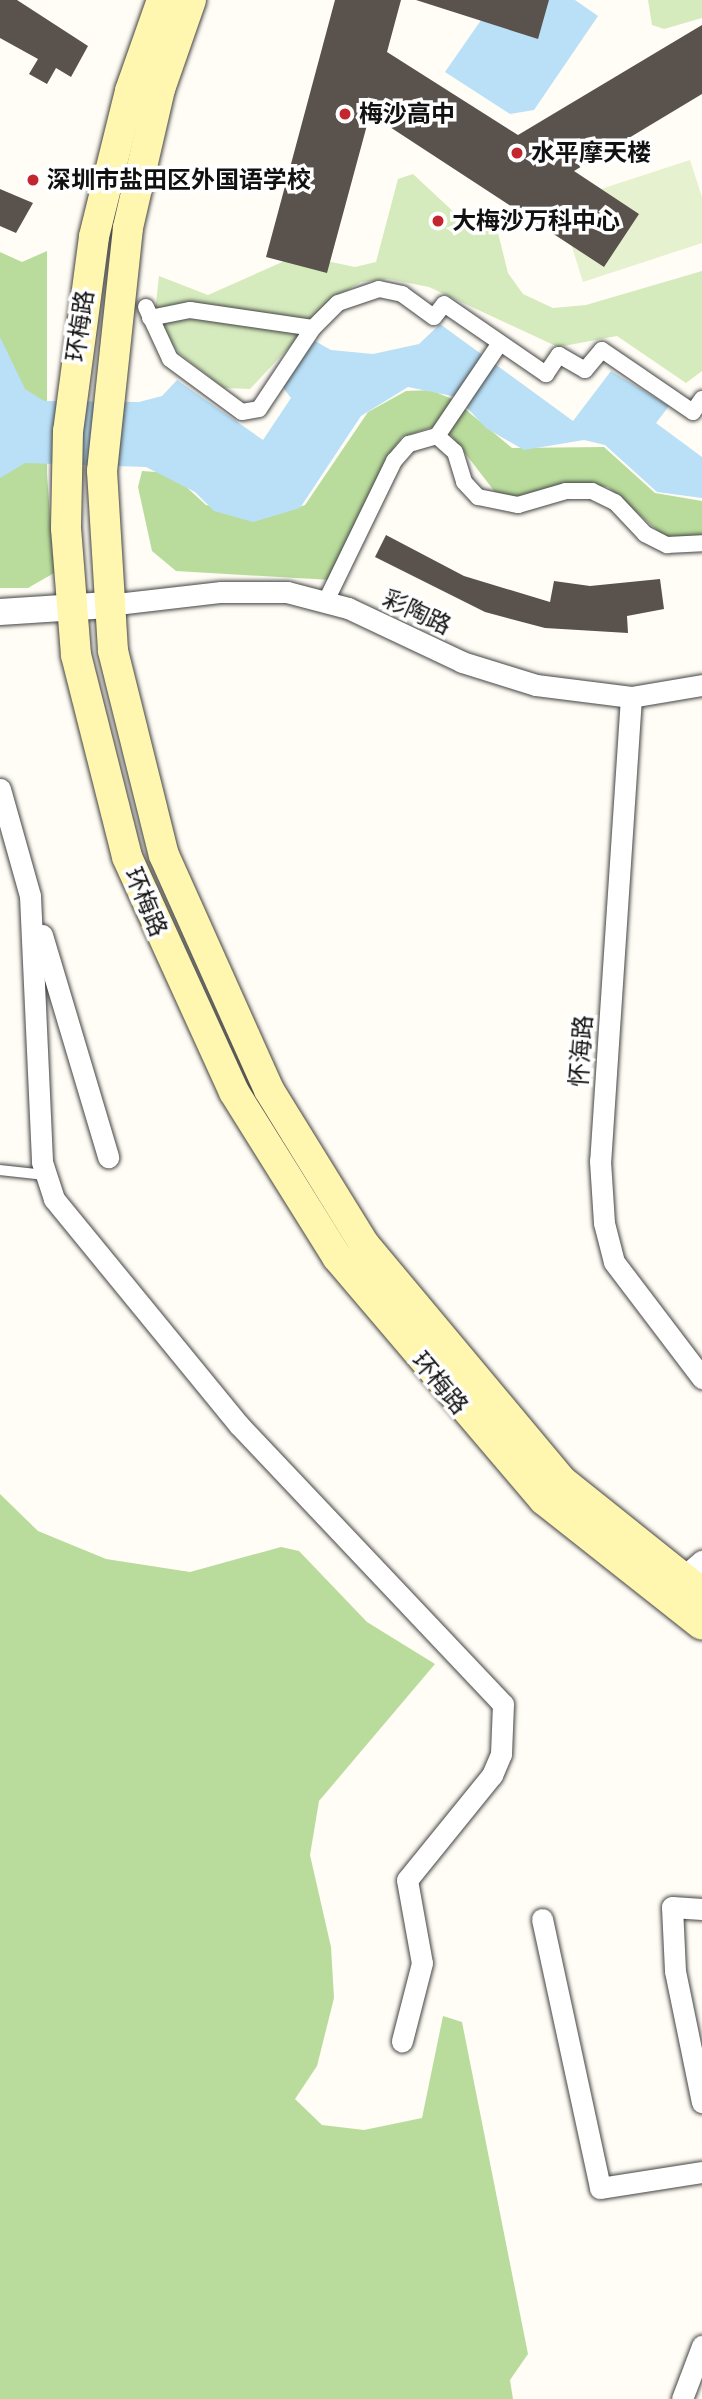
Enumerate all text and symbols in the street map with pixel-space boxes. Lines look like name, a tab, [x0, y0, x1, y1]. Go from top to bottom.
place label: 梅沙高中	[359, 100, 455, 128]
marker: 梅沙高中	[337, 106, 353, 122]
place label: 水平摩天楼	[531, 139, 651, 167]
marker: 水平摩天楼	[509, 145, 525, 161]
place label: 深圳市盐田区外国语学校	[47, 166, 311, 194]
marker: 深圳市盐田区外国语学校	[25, 172, 41, 188]
place label: 大梅沙万科中心	[452, 207, 620, 235]
marker: 大梅沙万科中心	[430, 213, 446, 229]
street label: 环梅路	[61, 288, 99, 364]
street label: 彩陶路	[378, 584, 456, 640]
street label: 环梅路	[119, 863, 173, 941]
street label: 怀海路	[564, 1014, 598, 1088]
street label: 环梅路	[406, 1346, 474, 1420]

